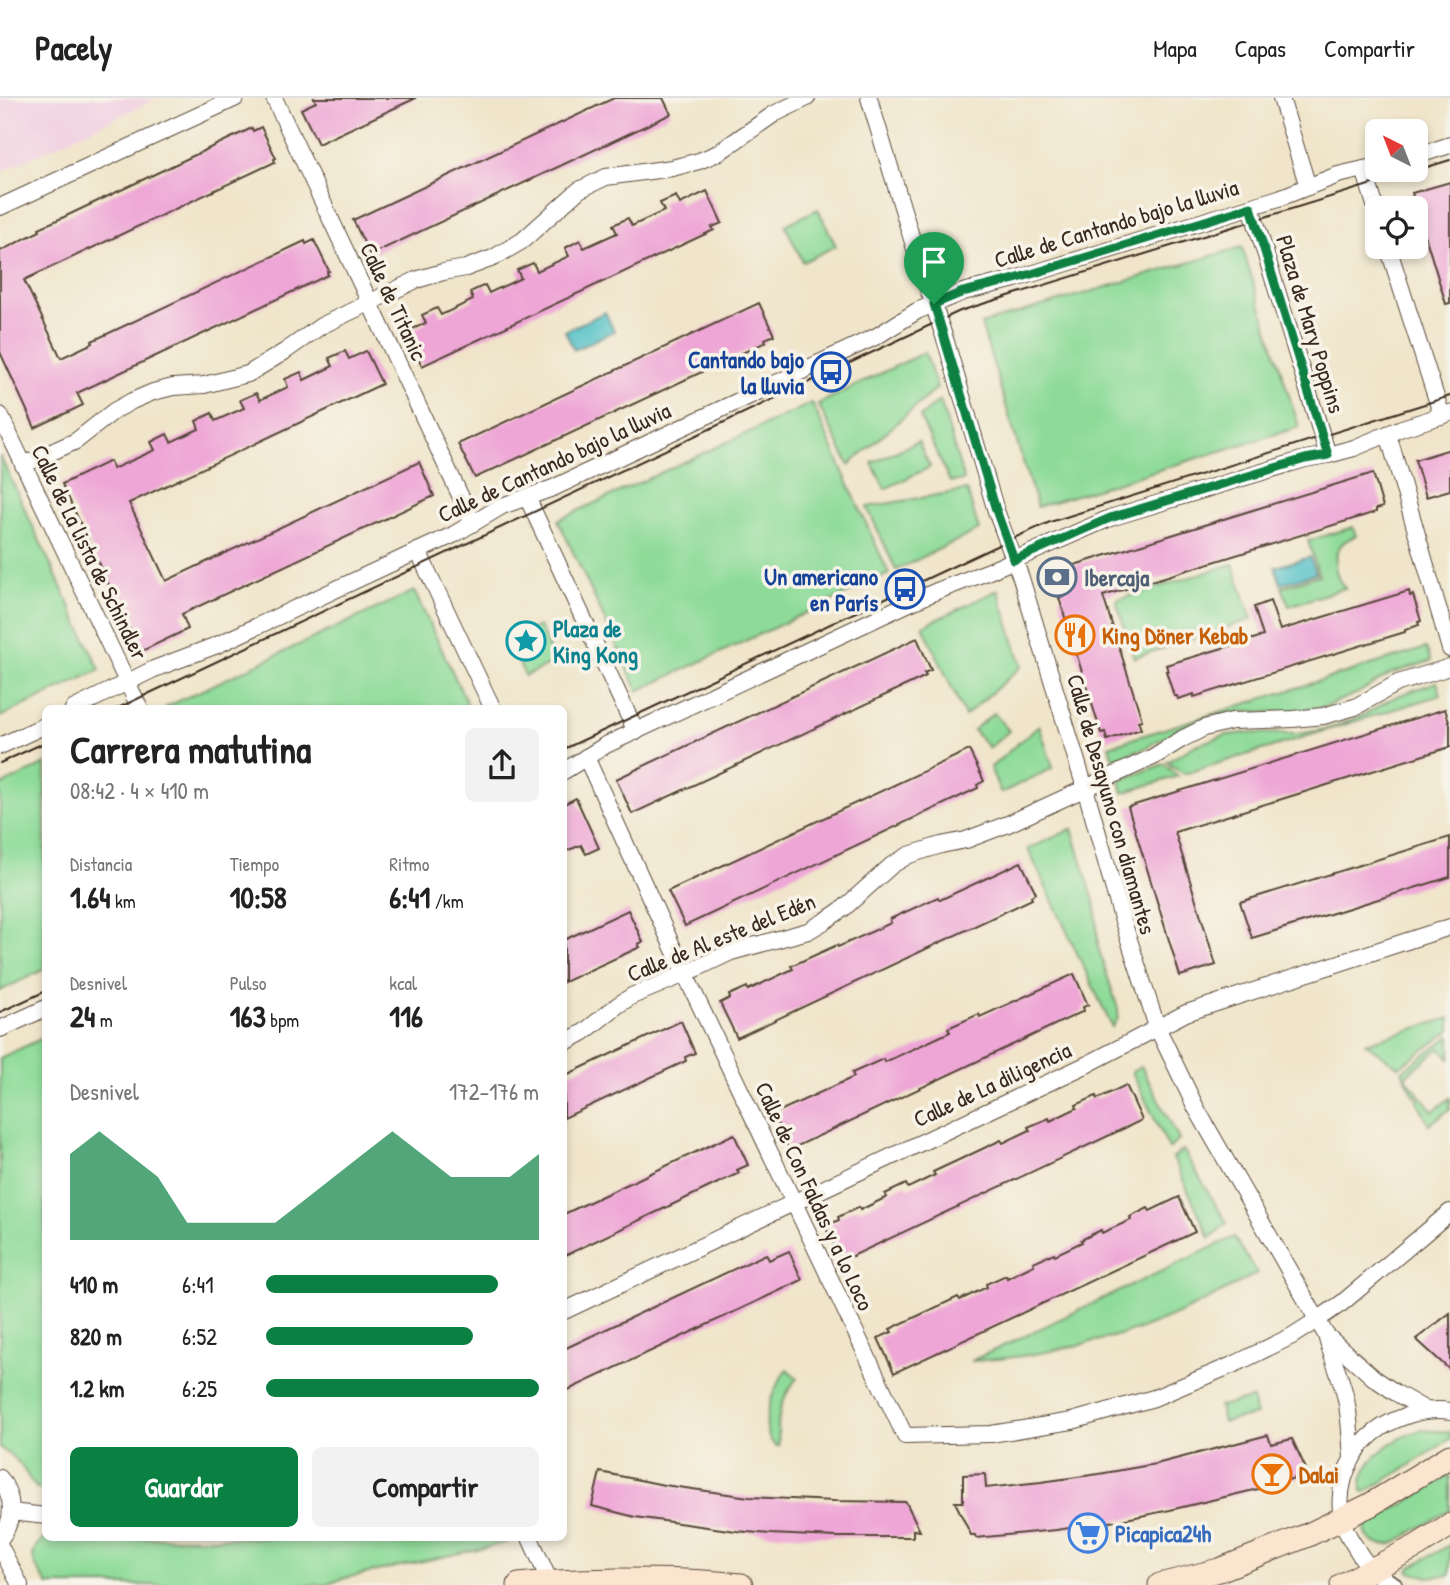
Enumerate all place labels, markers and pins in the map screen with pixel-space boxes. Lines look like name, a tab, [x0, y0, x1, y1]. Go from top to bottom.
pin	[904, 232, 964, 304]
place label: Cantando bajo la lluvia	[688, 344, 805, 401]
bus stop icon: Cantando bajo la lluvia	[810, 351, 852, 393]
bank icon: Ibercaja	[1036, 556, 1078, 598]
place label: Un americano en París	[764, 561, 879, 618]
place label: Ibercaja	[1084, 562, 1149, 593]
bus stop icon: Un americano en París	[884, 568, 926, 610]
place label: Plaza de King Kong	[553, 613, 638, 671]
restaurant icon: King Döner Kebab	[1054, 614, 1096, 656]
place icon: Plaza de King Kong	[505, 620, 547, 662]
place label: King Döner Kebab	[1102, 620, 1248, 652]
bar icon: Dalai	[1251, 1453, 1293, 1495]
place label: Dalai	[1299, 1459, 1339, 1490]
supermarket icon: Picapica24h	[1067, 1512, 1109, 1554]
place label: Picapica24h	[1115, 1518, 1211, 1550]

